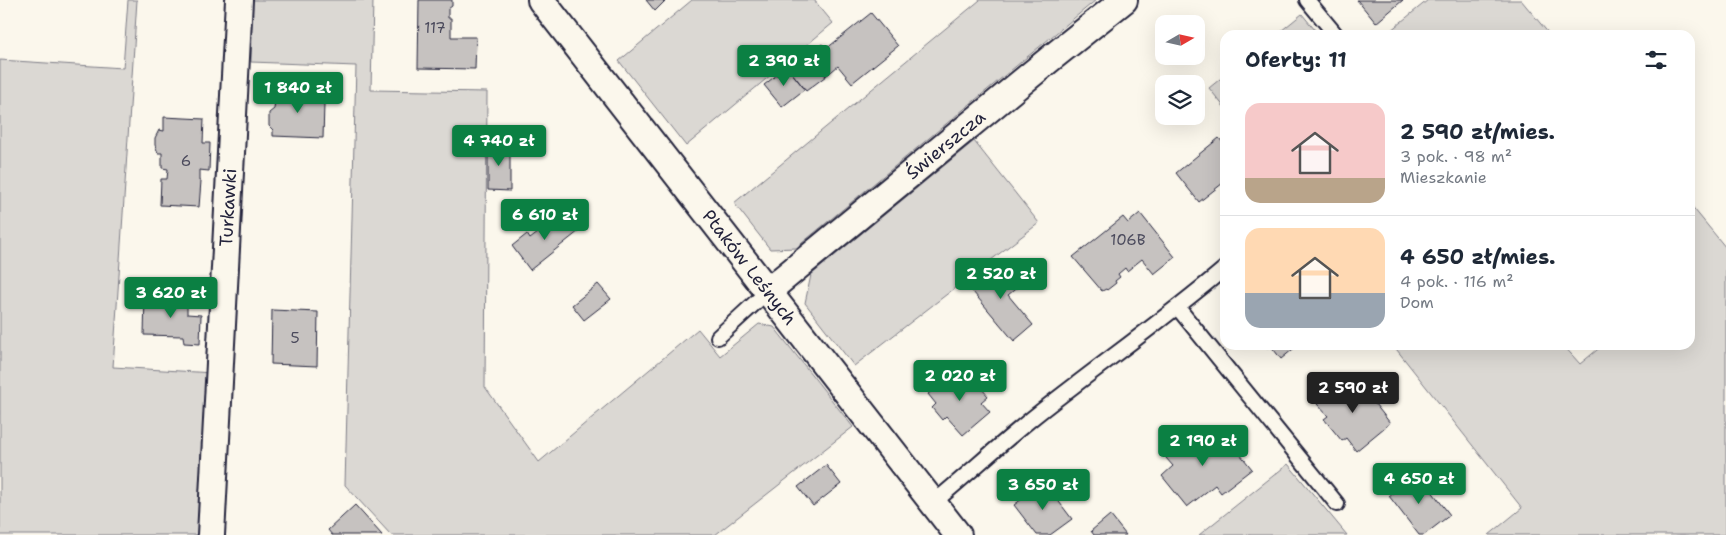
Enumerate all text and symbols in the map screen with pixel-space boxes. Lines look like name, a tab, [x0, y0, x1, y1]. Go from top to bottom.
north arrow	[1155, 15, 1205, 65]
map controls	[1155, 15, 1205, 125]
house number: 117	[424, 18, 446, 38]
pin: 2 390 zł	[732, 44, 836, 87]
text: Oferty: 11	[1245, 46, 1347, 74]
icon: filters	[1642, 46, 1670, 74]
text: 2 390 zł	[748, 50, 820, 71]
pin: 1 840 zł	[246, 72, 350, 114]
button: layers	[1155, 75, 1205, 125]
text: 1 840 zł	[264, 77, 332, 98]
street label: Świerszcza	[901, 105, 991, 185]
text: 2 590 zł/mies.	[1400, 118, 1555, 146]
icon: home	[1285, 123, 1345, 183]
pin: 4 740 zł	[447, 124, 551, 167]
text: 4 740 zł	[463, 130, 535, 151]
text: 3 pok. · 98 m²	[1400, 146, 1512, 167]
house number: 6	[181, 151, 191, 171]
text: Mieszkanie	[1400, 167, 1487, 188]
street label: Turkawki	[214, 168, 242, 247]
pin: 6 610 zł	[493, 198, 597, 241]
text: 6 610 zł	[512, 204, 578, 225]
street label: Ptaków Leśnych	[697, 205, 802, 330]
house number: 106B	[1110, 230, 1146, 250]
text: 4 650 zł/mies.	[1400, 243, 1556, 271]
icon: home	[1285, 248, 1345, 308]
pin: 2 520 zł	[949, 258, 1053, 300]
text: 2 520 zł	[966, 263, 1036, 284]
text: 4 pok. · 116 m²	[1400, 271, 1514, 292]
pin: 3 620 zł	[119, 276, 223, 319]
text: 3 620 zł	[135, 282, 207, 303]
text: Dom	[1400, 292, 1434, 313]
house number: 5	[290, 328, 300, 348]
pin: 2 020 zł	[908, 360, 1012, 402]
text: 2 020 zł	[924, 365, 996, 386]
pin: 2 590 zł	[1301, 372, 1405, 414]
text: 2 590 zł	[1318, 377, 1388, 398]
pin: 2 190 zł	[1151, 424, 1255, 467]
text: 2 190 zł	[1169, 430, 1237, 451]
pin: 4 650 zł	[1367, 462, 1471, 505]
pin: 3 650 zł	[991, 468, 1095, 511]
text: 4 650 zł	[1384, 468, 1454, 489]
text: 3 650 zł	[1008, 474, 1078, 495]

